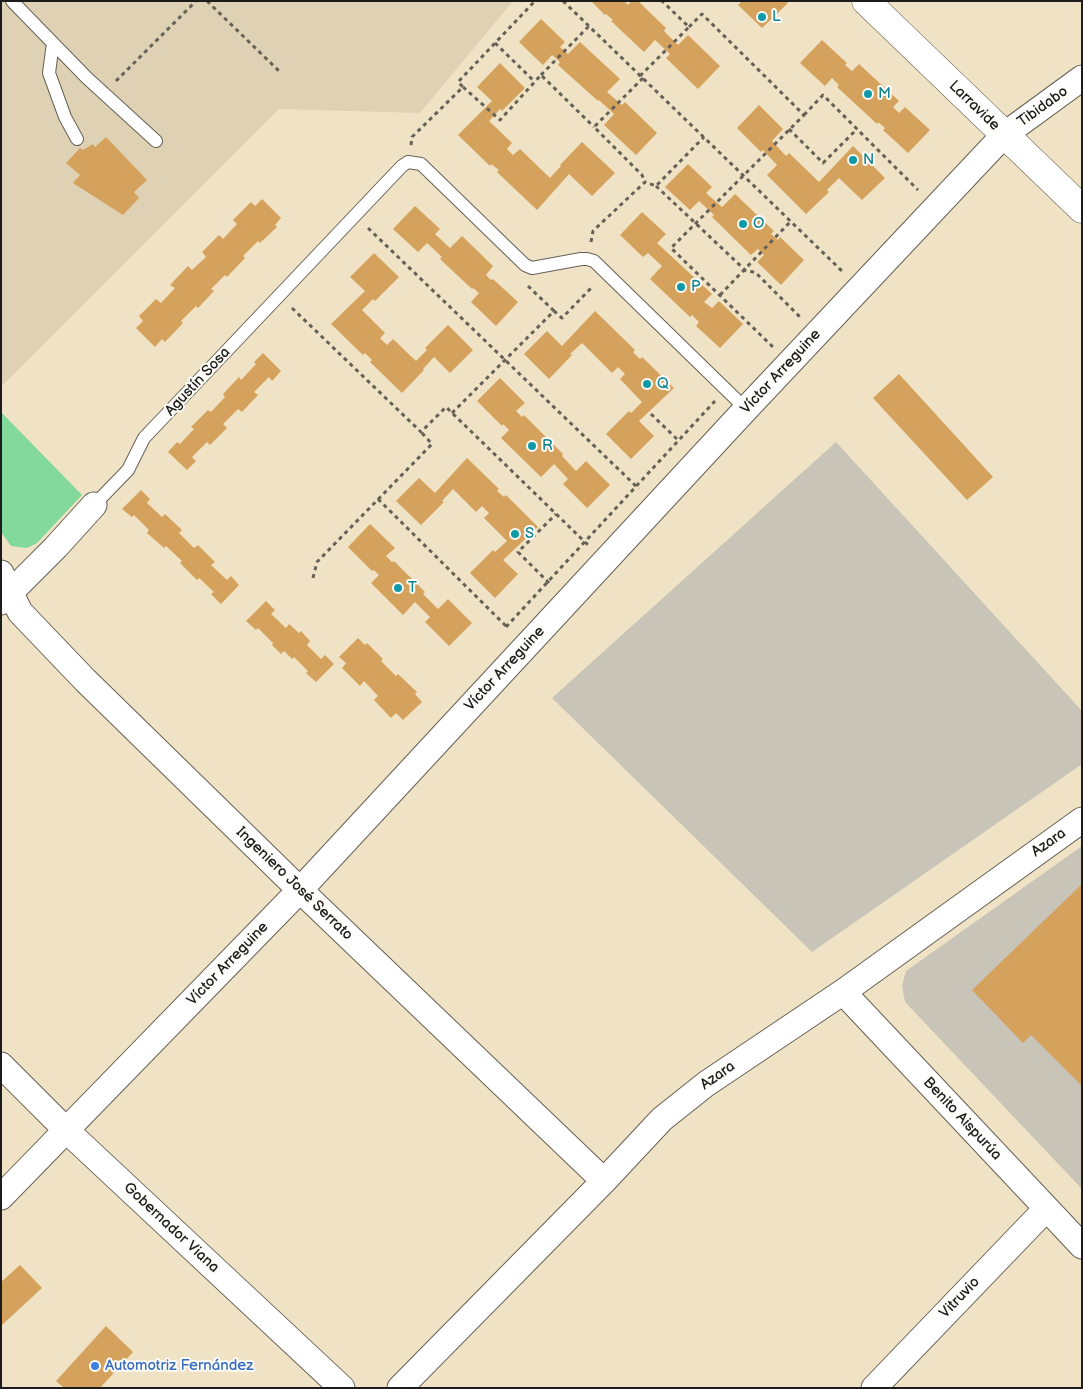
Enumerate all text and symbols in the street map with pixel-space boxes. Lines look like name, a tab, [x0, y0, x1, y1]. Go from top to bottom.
place label: L	[772, 8, 781, 26]
marker: L	[756, 11, 768, 23]
street label: Larravide	[945, 77, 1003, 135]
street label: Tibidabo	[1014, 83, 1072, 131]
place label: M	[878, 85, 891, 103]
marker: M	[862, 88, 874, 100]
place label: N	[863, 151, 874, 169]
marker: N	[847, 154, 859, 166]
place label: O	[753, 215, 764, 233]
marker: O	[737, 218, 749, 230]
place label: P	[691, 278, 700, 296]
marker: P	[675, 281, 687, 293]
street label: Víctor Arreguine	[737, 326, 825, 418]
street label: Agustín Sosa	[162, 344, 234, 420]
place label: Q	[657, 375, 669, 393]
marker: Q	[641, 378, 653, 390]
place label: R	[542, 437, 553, 455]
marker: R	[526, 440, 538, 452]
place label: S	[525, 525, 534, 543]
marker: S	[509, 528, 521, 540]
place label: T	[408, 579, 417, 597]
marker: T	[392, 582, 404, 594]
street label: Víctor Arreguine	[461, 623, 549, 715]
street label: Ingeniero José Serrato	[232, 824, 356, 944]
street label: Azara	[1028, 825, 1070, 861]
street label: Víctor Arreguine	[184, 918, 272, 1010]
street label: Azara	[697, 1058, 739, 1094]
street label: Benito Aispurúa	[919, 1074, 1005, 1164]
street label: Gobernador Viana	[119, 1179, 223, 1277]
street label: Vitruvio	[936, 1274, 984, 1322]
place label: Automotriz Fernández	[105, 1357, 253, 1375]
marker: Automotriz Fernández	[89, 1360, 101, 1372]

